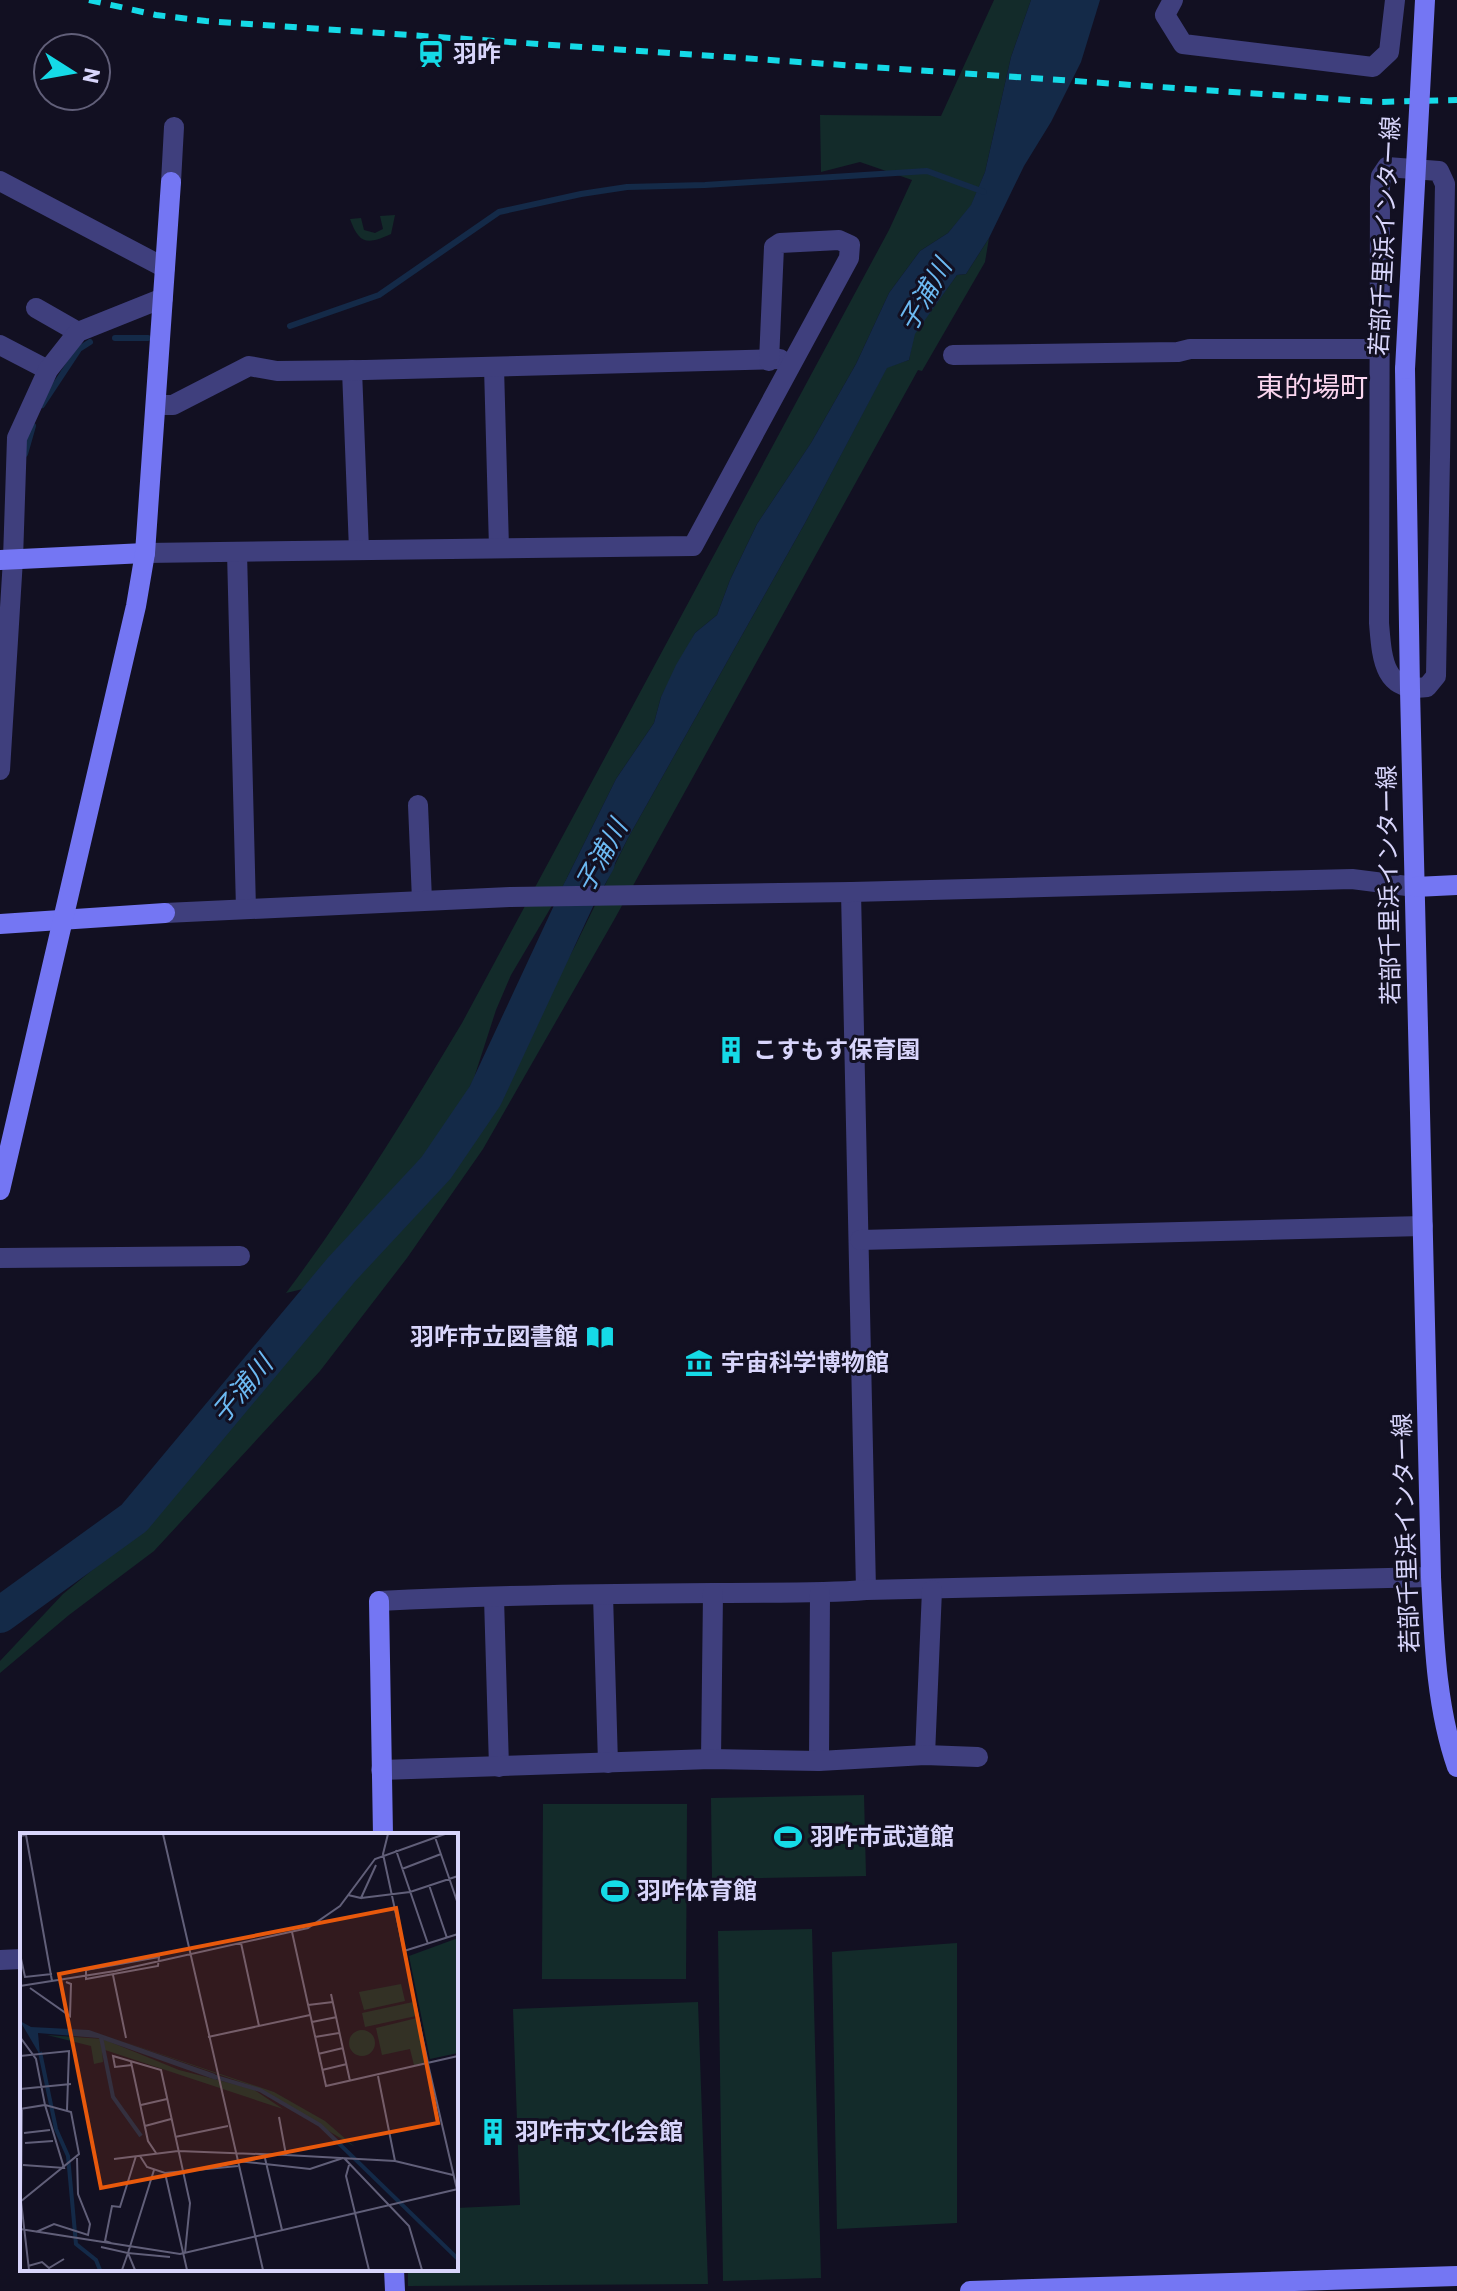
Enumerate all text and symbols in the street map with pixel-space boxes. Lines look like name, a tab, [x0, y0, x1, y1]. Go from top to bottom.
north arrow	[32, 32, 112, 112]
place label: 羽咋	[453, 38, 501, 67]
station icon: 羽咋	[416, 39, 446, 69]
text: N	[78, 66, 107, 86]
street label: 若部千里浜インター線	[1363, 115, 1404, 357]
water label: 子浦川	[891, 250, 958, 336]
district label: 東的場町	[1256, 369, 1368, 403]
street label: 若部千里浜インター線	[1371, 765, 1404, 1005]
water label: 子浦川	[567, 811, 634, 897]
place label: こすもす保育園	[753, 1034, 921, 1063]
building icon: こすもす保育園	[716, 1035, 746, 1065]
place label: 羽咋市立図書館	[410, 1321, 578, 1350]
library icon: 羽咋市立図書館	[585, 1322, 615, 1352]
water label: 子浦川	[204, 1346, 280, 1428]
place label: 宇宙科学博物館	[721, 1347, 889, 1376]
museum icon: 宇宙科学博物館	[684, 1348, 714, 1378]
street label: 若部千里浜インター線	[1386, 1413, 1423, 1653]
place label: 羽咋市武道館	[810, 1821, 954, 1850]
sports icon: 羽咋市武道館	[773, 1822, 803, 1852]
inset map	[20, 1833, 458, 2271]
place label: 羽咋体育館	[637, 1875, 757, 1904]
sports icon: 羽咋体育館	[600, 1876, 630, 1906]
place label: 羽咋市文化会館	[515, 2116, 683, 2145]
building icon: 羽咋市文化会館	[478, 2117, 508, 2147]

